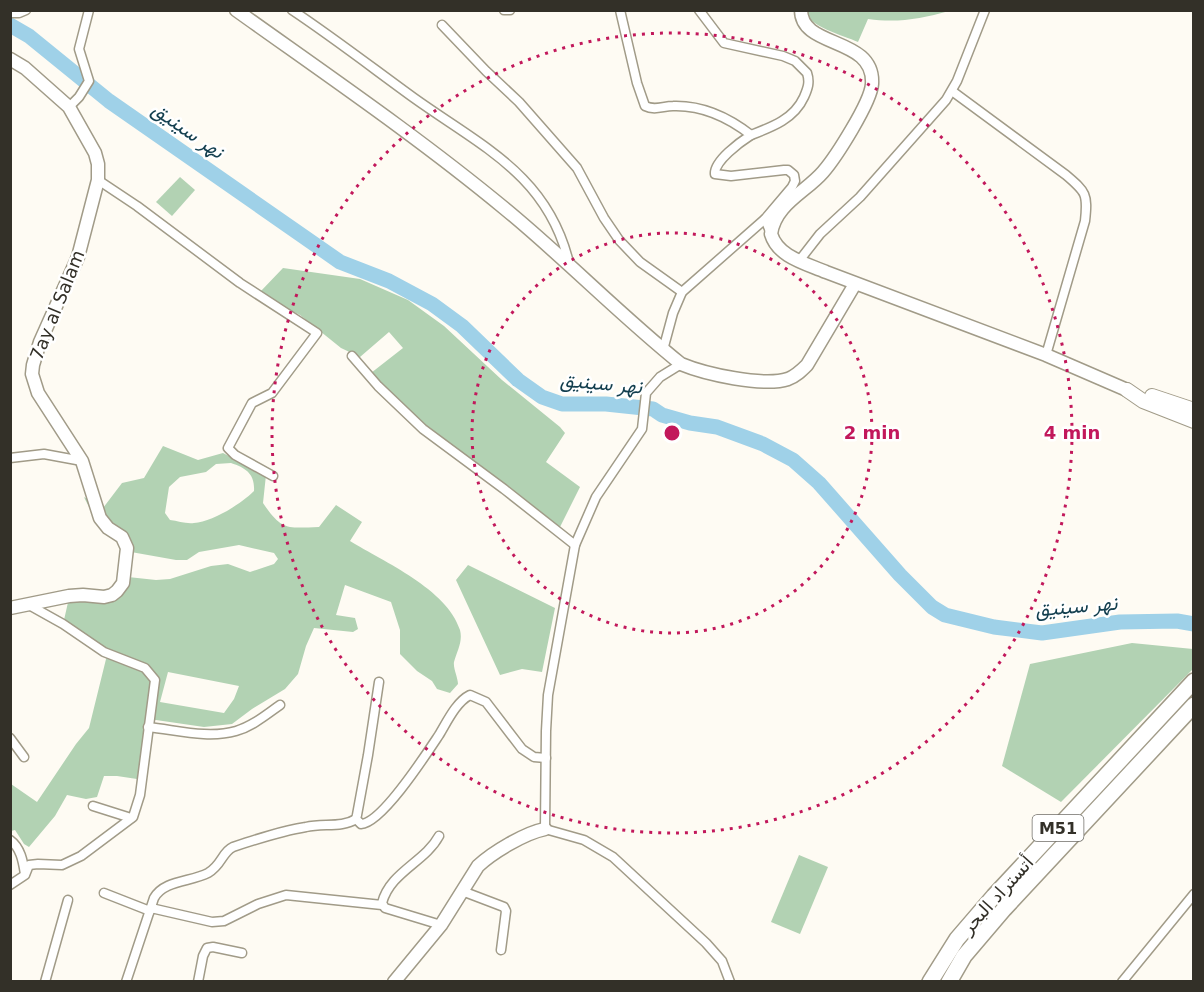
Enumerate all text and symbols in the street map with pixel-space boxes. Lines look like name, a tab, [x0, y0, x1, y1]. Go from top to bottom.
water label: نهر سينيق	[147, 97, 230, 165]
street label: 7ay al Salam	[25, 247, 89, 363]
water label: نهر سينيق	[559, 367, 644, 400]
text: 2 min	[844, 422, 900, 443]
text: 4 min	[1044, 422, 1100, 443]
centre of rings	[662, 423, 682, 443]
water label: نهر سينيق	[1034, 590, 1119, 623]
road number: M51	[1032, 815, 1084, 841]
street label: أتستراد البحر	[955, 851, 1038, 940]

